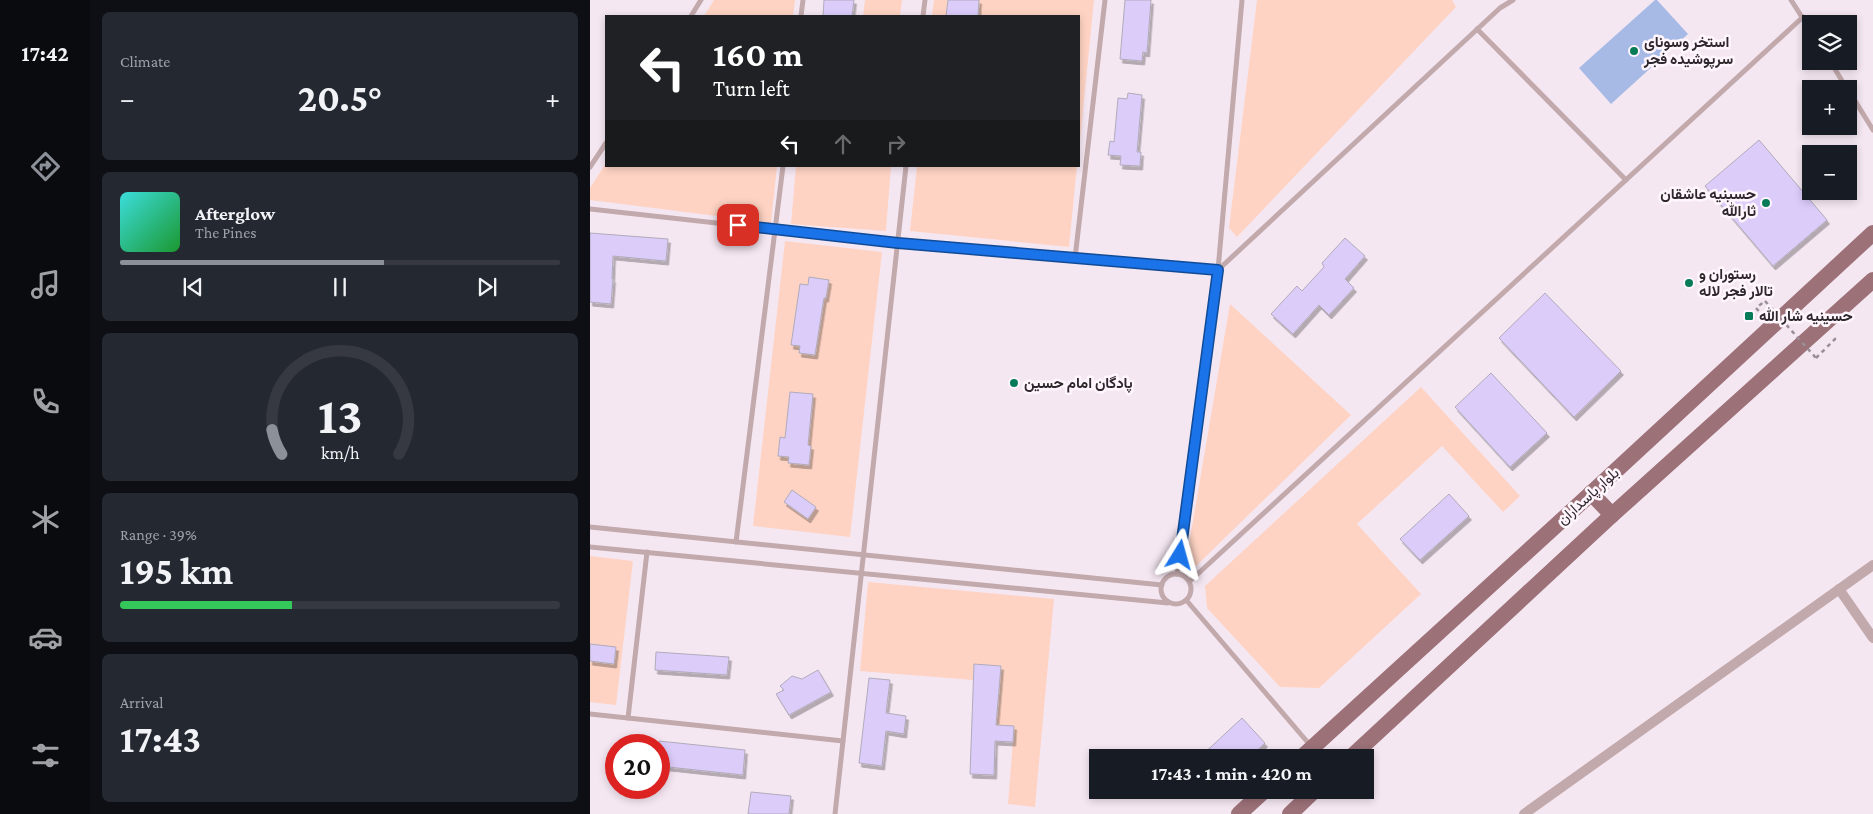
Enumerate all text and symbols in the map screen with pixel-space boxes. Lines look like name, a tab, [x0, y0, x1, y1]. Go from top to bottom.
map controls	[1802, 15, 1857, 200]
button: layers	[1802, 15, 1857, 70]
place label: استخر وسونای سرپوشیده فجر	[1643, 34, 1733, 69]
icon: left	[630, 35, 695, 100]
text: 160 m	[713, 35, 803, 74]
text: 17:42	[21, 41, 69, 66]
marker: استخر وسونای سرپوشیده فجر	[1628, 45, 1640, 57]
text: Climate	[120, 53, 170, 70]
text: Turn left	[713, 76, 790, 101]
text: 20.5°	[298, 77, 382, 119]
button: +	[1802, 80, 1857, 135]
text: −	[120, 83, 135, 114]
text: +	[545, 83, 560, 114]
icon: left	[776, 130, 804, 158]
icon: ahead	[829, 130, 857, 158]
icon: right	[882, 130, 910, 158]
button: −	[1802, 145, 1857, 200]
icon: directions	[28, 149, 63, 184]
place label: حسینیه عاشقان ثارالله	[1660, 186, 1756, 220]
marker: حسینیه عاشقان ثارالله	[1760, 197, 1772, 209]
text: Afterglow	[195, 203, 275, 224]
pin	[717, 204, 759, 246]
icon: arrive	[724, 211, 752, 239]
text: The Pines	[195, 224, 256, 241]
place label: رستوران و تالار فجر لاله	[1699, 266, 1773, 300]
icon: music	[28, 267, 63, 302]
icon: previous	[179, 273, 207, 301]
icon: pause	[326, 273, 354, 301]
icon: next	[473, 273, 501, 301]
marker: رستوران و تالار فجر لاله	[1683, 277, 1695, 289]
place label: حسینیه شار الله	[1759, 307, 1853, 325]
marker: حسینیه شار الله	[1743, 310, 1755, 322]
place label: پادگان امام حسین	[1024, 375, 1133, 393]
marker: پادگان امام حسین	[1008, 377, 1020, 389]
icon: phone	[28, 384, 63, 419]
text: 13	[318, 386, 362, 444]
text: km/h	[321, 443, 360, 463]
street label: بلوار پاسداران	[1554, 464, 1623, 529]
icon: climate	[28, 502, 63, 537]
text: Range · 39%	[120, 526, 197, 543]
position arrow	[1153, 528, 1205, 580]
text: 195 km	[120, 550, 233, 592]
icon: car	[28, 620, 63, 655]
text: Arrival	[120, 694, 164, 711]
text: 17:43	[120, 718, 201, 760]
speed limit sign: 20	[605, 734, 670, 799]
icon: filters	[28, 738, 63, 773]
text: 17:43 · 1 min · 420 m	[1151, 763, 1312, 784]

